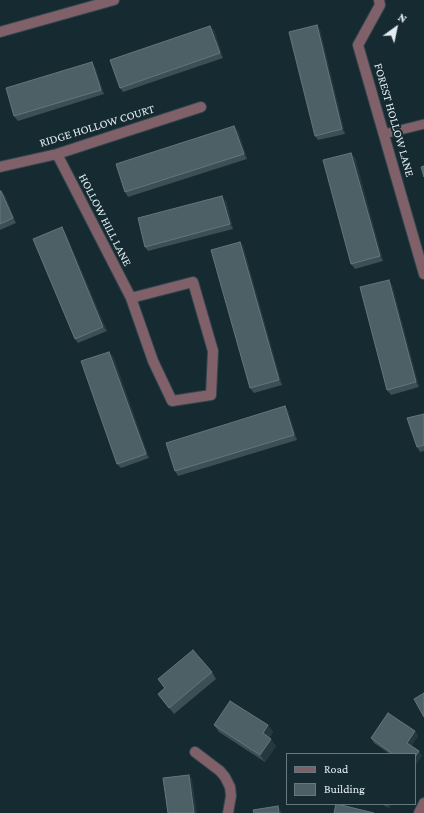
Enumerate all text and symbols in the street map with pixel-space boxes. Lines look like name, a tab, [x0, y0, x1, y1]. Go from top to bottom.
north arrow	[376, 8, 416, 48]
text: N	[396, 11, 409, 25]
street label: FOREST HOLLOW LANE	[371, 61, 417, 179]
street label: RIDGE HOLLOW COURT	[38, 102, 156, 150]
street label: HOLLOW HILL LANE	[75, 171, 135, 269]
legend	[286, 753, 416, 805]
text: Road	[324, 762, 348, 776]
text: Building	[324, 782, 365, 796]

